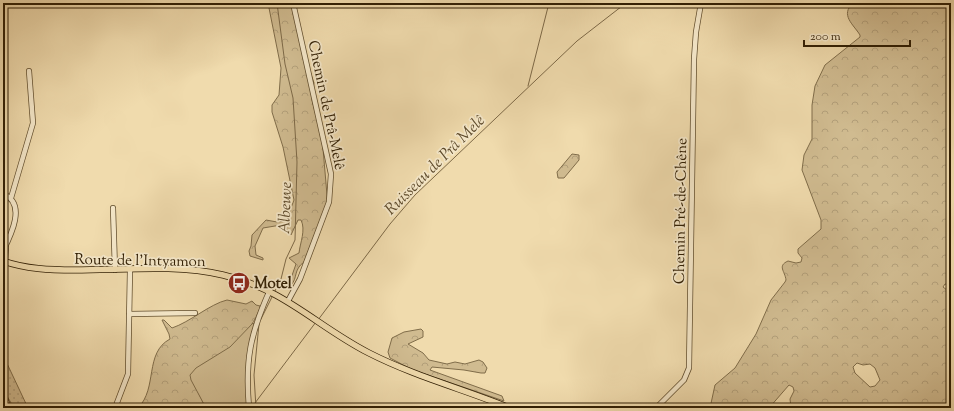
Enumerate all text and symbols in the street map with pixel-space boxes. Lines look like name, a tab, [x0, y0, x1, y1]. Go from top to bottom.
scale bar	[804, 22, 910, 48]
text: 200 m	[810, 28, 841, 46]
street label: Chemin de Prâ-Melê	[302, 39, 350, 172]
water label: Ruisseau de Prâ Melê	[380, 110, 491, 221]
street label: Chemin Pré-de-Chêne	[670, 138, 693, 284]
water label: Albeuve	[274, 182, 299, 235]
street label: Route de l'Intyamon	[74, 250, 206, 273]
bus stop icon: Motel	[226, 270, 252, 296]
place label: Motel	[254, 274, 293, 295]

